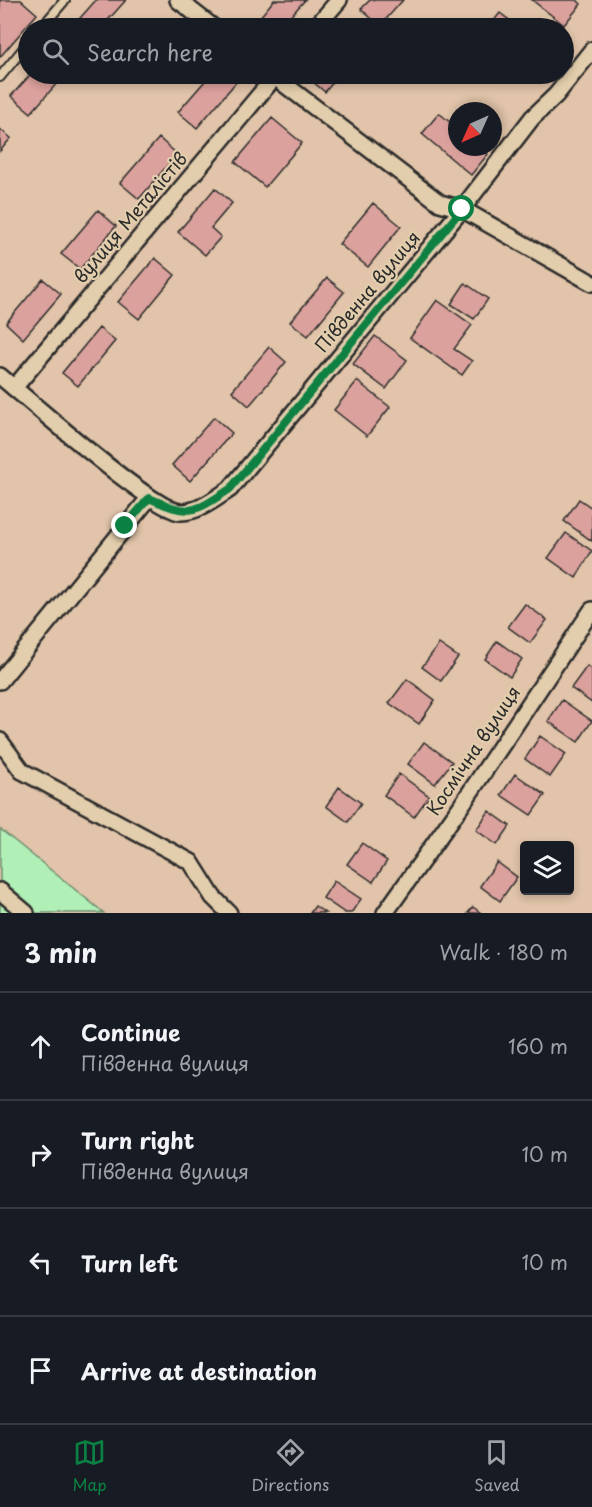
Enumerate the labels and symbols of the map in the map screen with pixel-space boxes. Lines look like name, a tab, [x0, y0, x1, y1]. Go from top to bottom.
north arrow	[448, 102, 502, 156]
street label: вулиця Металістів	[67, 146, 193, 289]
route start	[448, 195, 474, 221]
street label: Південна вулиця	[308, 224, 426, 358]
route end	[111, 512, 137, 538]
street label: Космічна вулиця	[419, 680, 526, 820]

